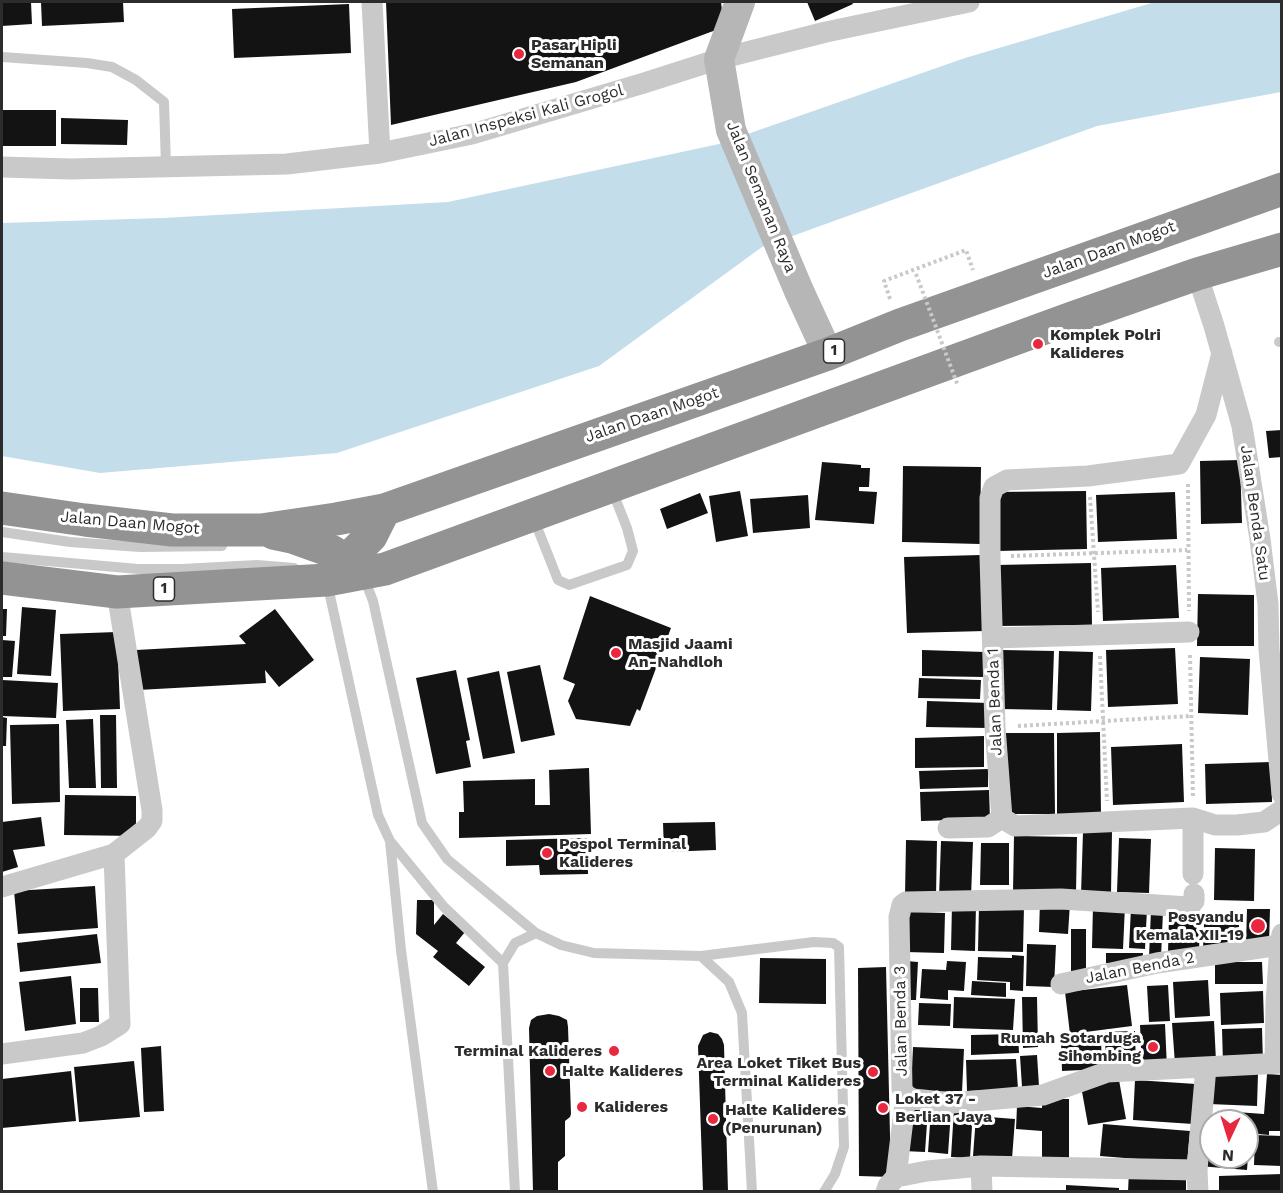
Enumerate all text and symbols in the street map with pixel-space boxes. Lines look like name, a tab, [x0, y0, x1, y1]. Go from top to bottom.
place label: Pasar Hipli Semanan	[531, 35, 617, 73]
marker: Pasar Hipli Semanan	[512, 47, 526, 61]
street label: Jalan Inspeksi Kali Grogol	[427, 81, 625, 151]
street label: Jalan Semanan Raya	[722, 118, 800, 276]
street label: Jalan Daan Mogot	[1040, 217, 1178, 283]
place label: Komplek Polri Kalideres	[1050, 325, 1161, 363]
marker: Komplek Polri Kalideres	[1031, 337, 1045, 351]
road number: 1	[824, 339, 844, 363]
street label: Jalan Daan Mogot	[583, 383, 721, 447]
street label: Jalan Benda Satu	[1236, 444, 1274, 582]
street label: Jalan Daan Mogot	[59, 507, 201, 539]
road number: 1	[154, 577, 174, 601]
place label: Masjid Jaami An-Nahdloh	[628, 634, 733, 672]
marker: Masjid Jaami An-Nahdloh	[609, 646, 623, 660]
street label: Jalan Benda 1	[984, 648, 1006, 756]
place label: Pospol Terminal Kalideres	[559, 834, 686, 872]
marker: Pospol Terminal Kalideres	[540, 846, 554, 860]
place label: Posyandu Kemala XII-19	[1135, 907, 1244, 945]
marker: Posyandu Kemala XII-19	[1249, 917, 1267, 935]
street label: Jalan Benda 2	[1084, 948, 1196, 988]
street label: Jalan Benda 3	[890, 966, 912, 1076]
place label: Rumah Sotarduga Sihombing	[1000, 1028, 1141, 1066]
marker: Rumah Sotarduga Sihombing	[1146, 1040, 1160, 1054]
place label: Terminal Kalideres	[454, 1041, 602, 1061]
marker: Terminal Kalideres	[607, 1044, 621, 1058]
place label: Area Loket Tiket Bus Terminal Kalideres	[696, 1053, 861, 1091]
place label: Halte Kalideres	[562, 1061, 683, 1081]
marker: Halte Kalideres	[543, 1064, 557, 1078]
marker: Area Loket Tiket Bus Terminal Kalideres	[866, 1065, 880, 1079]
place label: Loket 37 - Berlian Jaya	[895, 1089, 992, 1127]
place label: Kalideres	[594, 1097, 668, 1117]
marker: Kalideres	[575, 1100, 589, 1114]
place label: Halte Kalideres (Penurunan)	[725, 1100, 846, 1138]
marker: Loket 37 - Berlian Jaya	[876, 1101, 890, 1115]
north arrow	[1199, 1109, 1259, 1169]
marker: Halte Kalideres (Penurunan)	[706, 1112, 720, 1126]
text: N	[1221, 1146, 1234, 1165]

